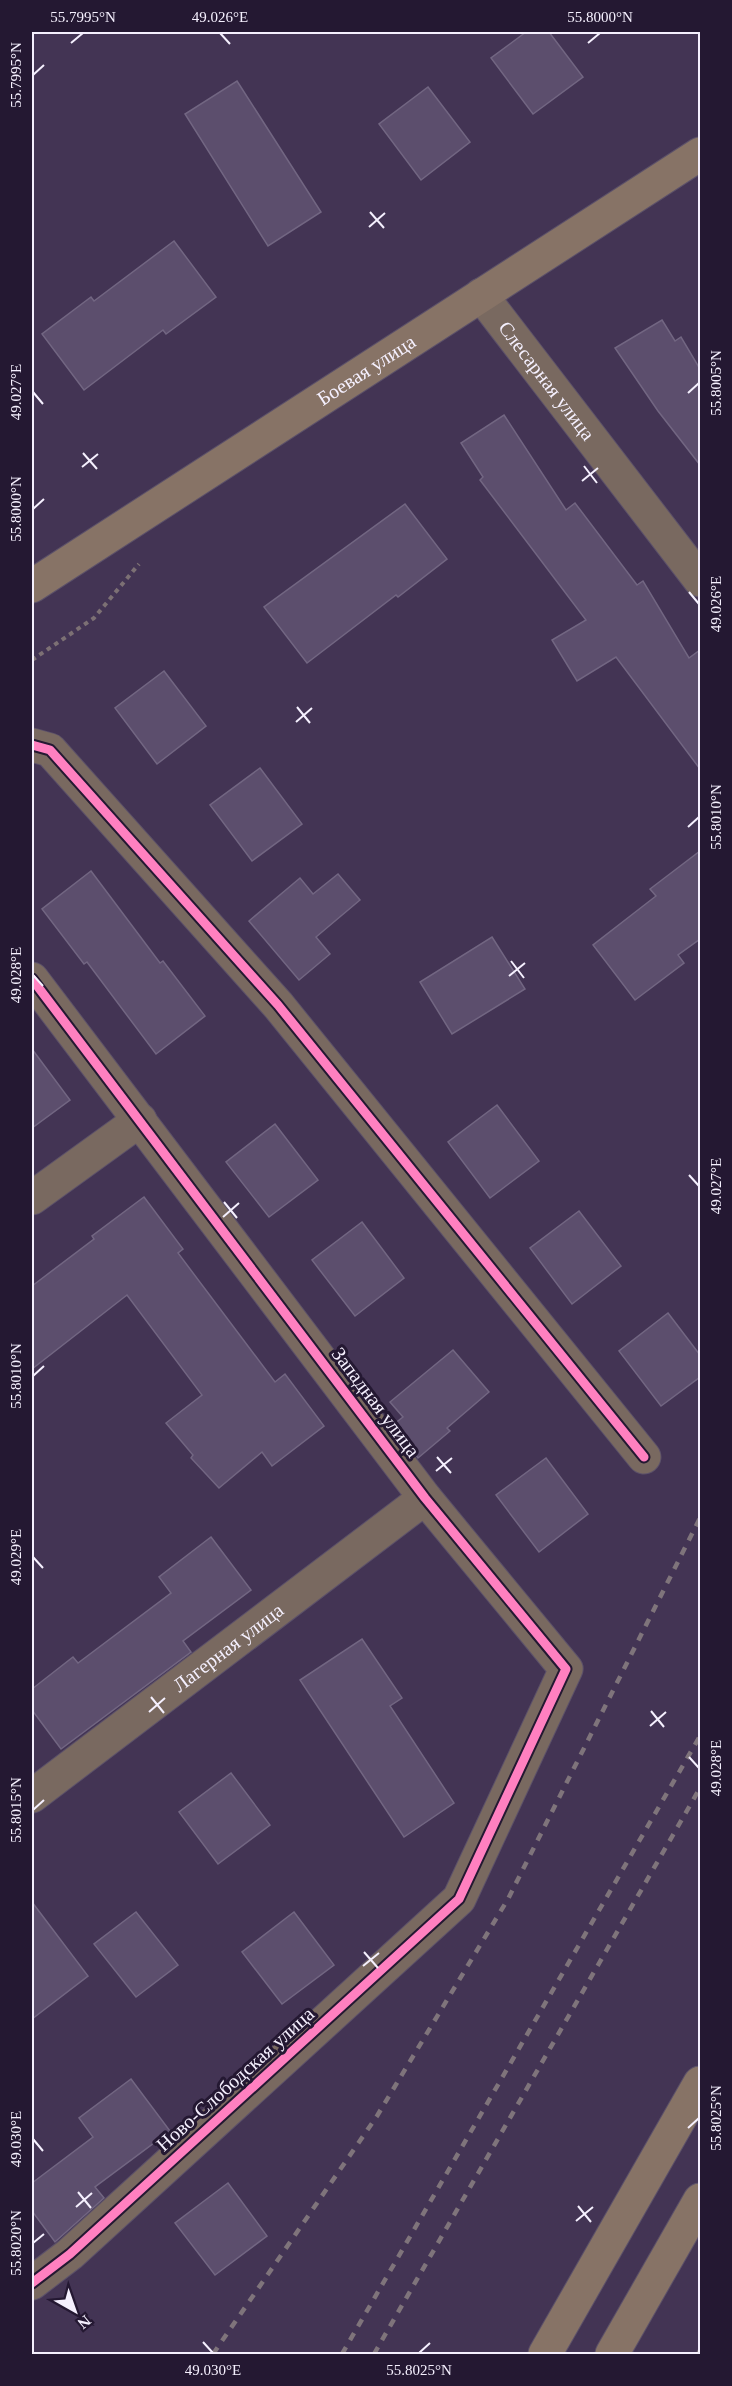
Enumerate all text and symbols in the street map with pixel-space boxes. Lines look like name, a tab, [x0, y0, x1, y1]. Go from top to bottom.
text: 55.7995°N	[50, 9, 116, 25]
text: 49.026°E	[192, 9, 248, 25]
text: 55.8000°N	[567, 9, 633, 25]
text: 55.7995°N	[8, 42, 24, 108]
street label: Слесарная улица	[494, 317, 599, 444]
street label: Боевая улица	[313, 330, 419, 410]
text: 55.8005°N	[708, 350, 724, 416]
text: 49.027°E	[8, 364, 24, 420]
text: 55.8000°N	[8, 476, 24, 542]
text: 49.026°E	[708, 576, 724, 632]
text: 55.8010°N	[708, 784, 724, 850]
text: 49.028°E	[8, 947, 24, 1003]
text: 49.027°E	[708, 1158, 724, 1214]
text: 55.8010°N	[8, 1343, 24, 1409]
street label: Западная улица	[327, 1343, 424, 1462]
text: 49.029°E	[8, 1529, 24, 1585]
street label: Лагерная улица	[169, 1598, 288, 1696]
text: 49.028°E	[708, 1740, 724, 1796]
text: 55.8015°N	[8, 1777, 24, 1843]
street label: Ново-Слободская улица	[152, 2002, 319, 2156]
text: 55.8025°N	[708, 2085, 724, 2151]
text: 49.030°E	[8, 2111, 24, 2167]
text: 55.8020°N	[8, 2210, 24, 2276]
north arrow	[45, 2281, 105, 2341]
text: N	[74, 2312, 94, 2333]
text: 49.030°E	[185, 2362, 241, 2378]
text: 55.8025°N	[386, 2362, 452, 2378]

